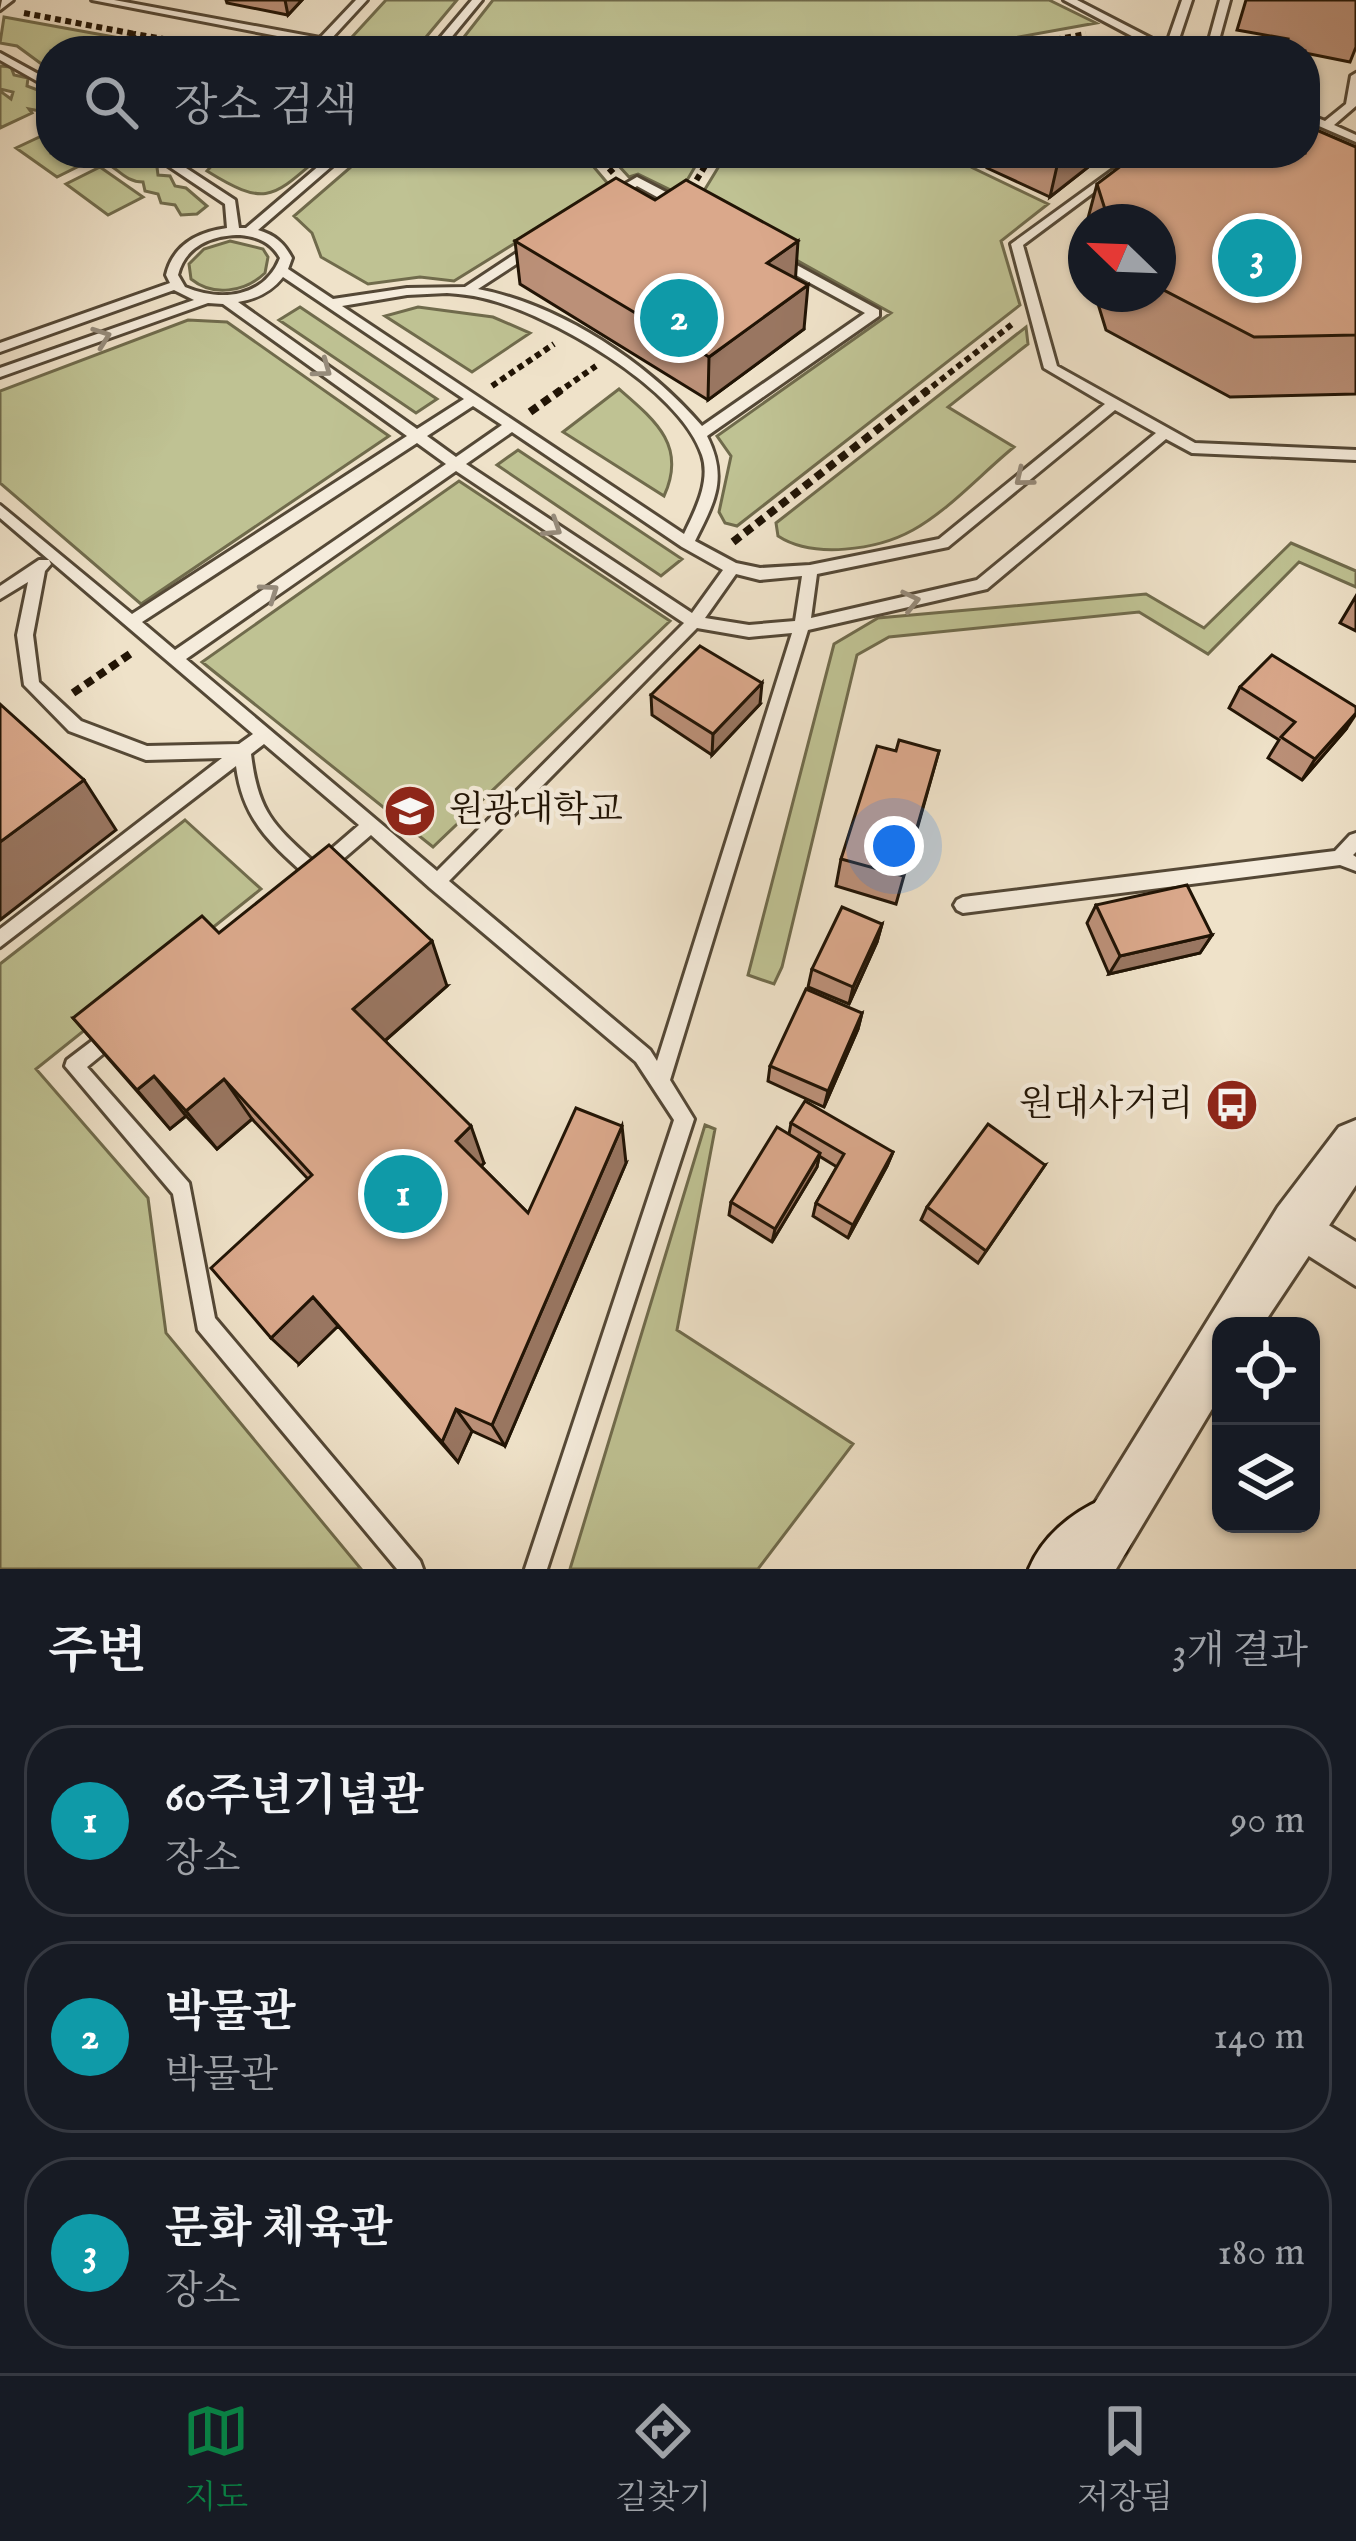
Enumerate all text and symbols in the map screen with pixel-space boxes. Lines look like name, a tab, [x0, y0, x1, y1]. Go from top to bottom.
search box	[36, 36, 1320, 168]
icon: search	[78, 69, 144, 135]
text: 장소 검색	[174, 79, 358, 136]
north arrow	[1068, 204, 1176, 312]
pin: 3	[1218, 213, 1296, 303]
pin: 2	[640, 273, 718, 363]
one-way arrow	[91, 326, 112, 351]
one-way arrow	[310, 354, 331, 376]
one-way arrow	[1015, 463, 1037, 485]
one-way arrow	[539, 514, 561, 536]
one-way arrow	[257, 584, 279, 606]
one-way arrow	[900, 590, 920, 615]
school or university icon: 원광대학교	[382, 783, 438, 839]
place label: 원광대학교	[449, 788, 623, 834]
your location	[864, 816, 924, 876]
bus stop icon: 원대사거리	[1204, 1077, 1260, 1133]
place label: 원대사거리	[1019, 1082, 1193, 1128]
pin: 1	[364, 1149, 442, 1239]
map controls	[1212, 1317, 1320, 1533]
button: locate	[1212, 1317, 1320, 1425]
button: layers	[1212, 1425, 1320, 1533]
text: 주변	[48, 1621, 147, 1686]
text: 3개 결과	[1172, 1628, 1308, 1677]
text: 60주년기념관	[165, 1769, 423, 1826]
text: 1	[83, 1797, 97, 1846]
text: 90 m	[1230, 1797, 1305, 1846]
text: 장소	[165, 1836, 240, 1885]
text: 박물관	[165, 1985, 295, 2042]
text: 2	[81, 2013, 99, 2062]
text: 140 m	[1214, 2013, 1305, 2062]
text: 박물관	[165, 2052, 278, 2101]
text: 문화 체육관	[165, 2201, 392, 2258]
text: 3	[83, 2229, 97, 2278]
text: 180 m	[1217, 2229, 1305, 2278]
text: 장소	[165, 2268, 240, 2317]
tab: 지도	[183, 2398, 249, 2520]
tab: 길찾기	[615, 2398, 711, 2520]
tab: 저장됨	[1077, 2398, 1173, 2520]

